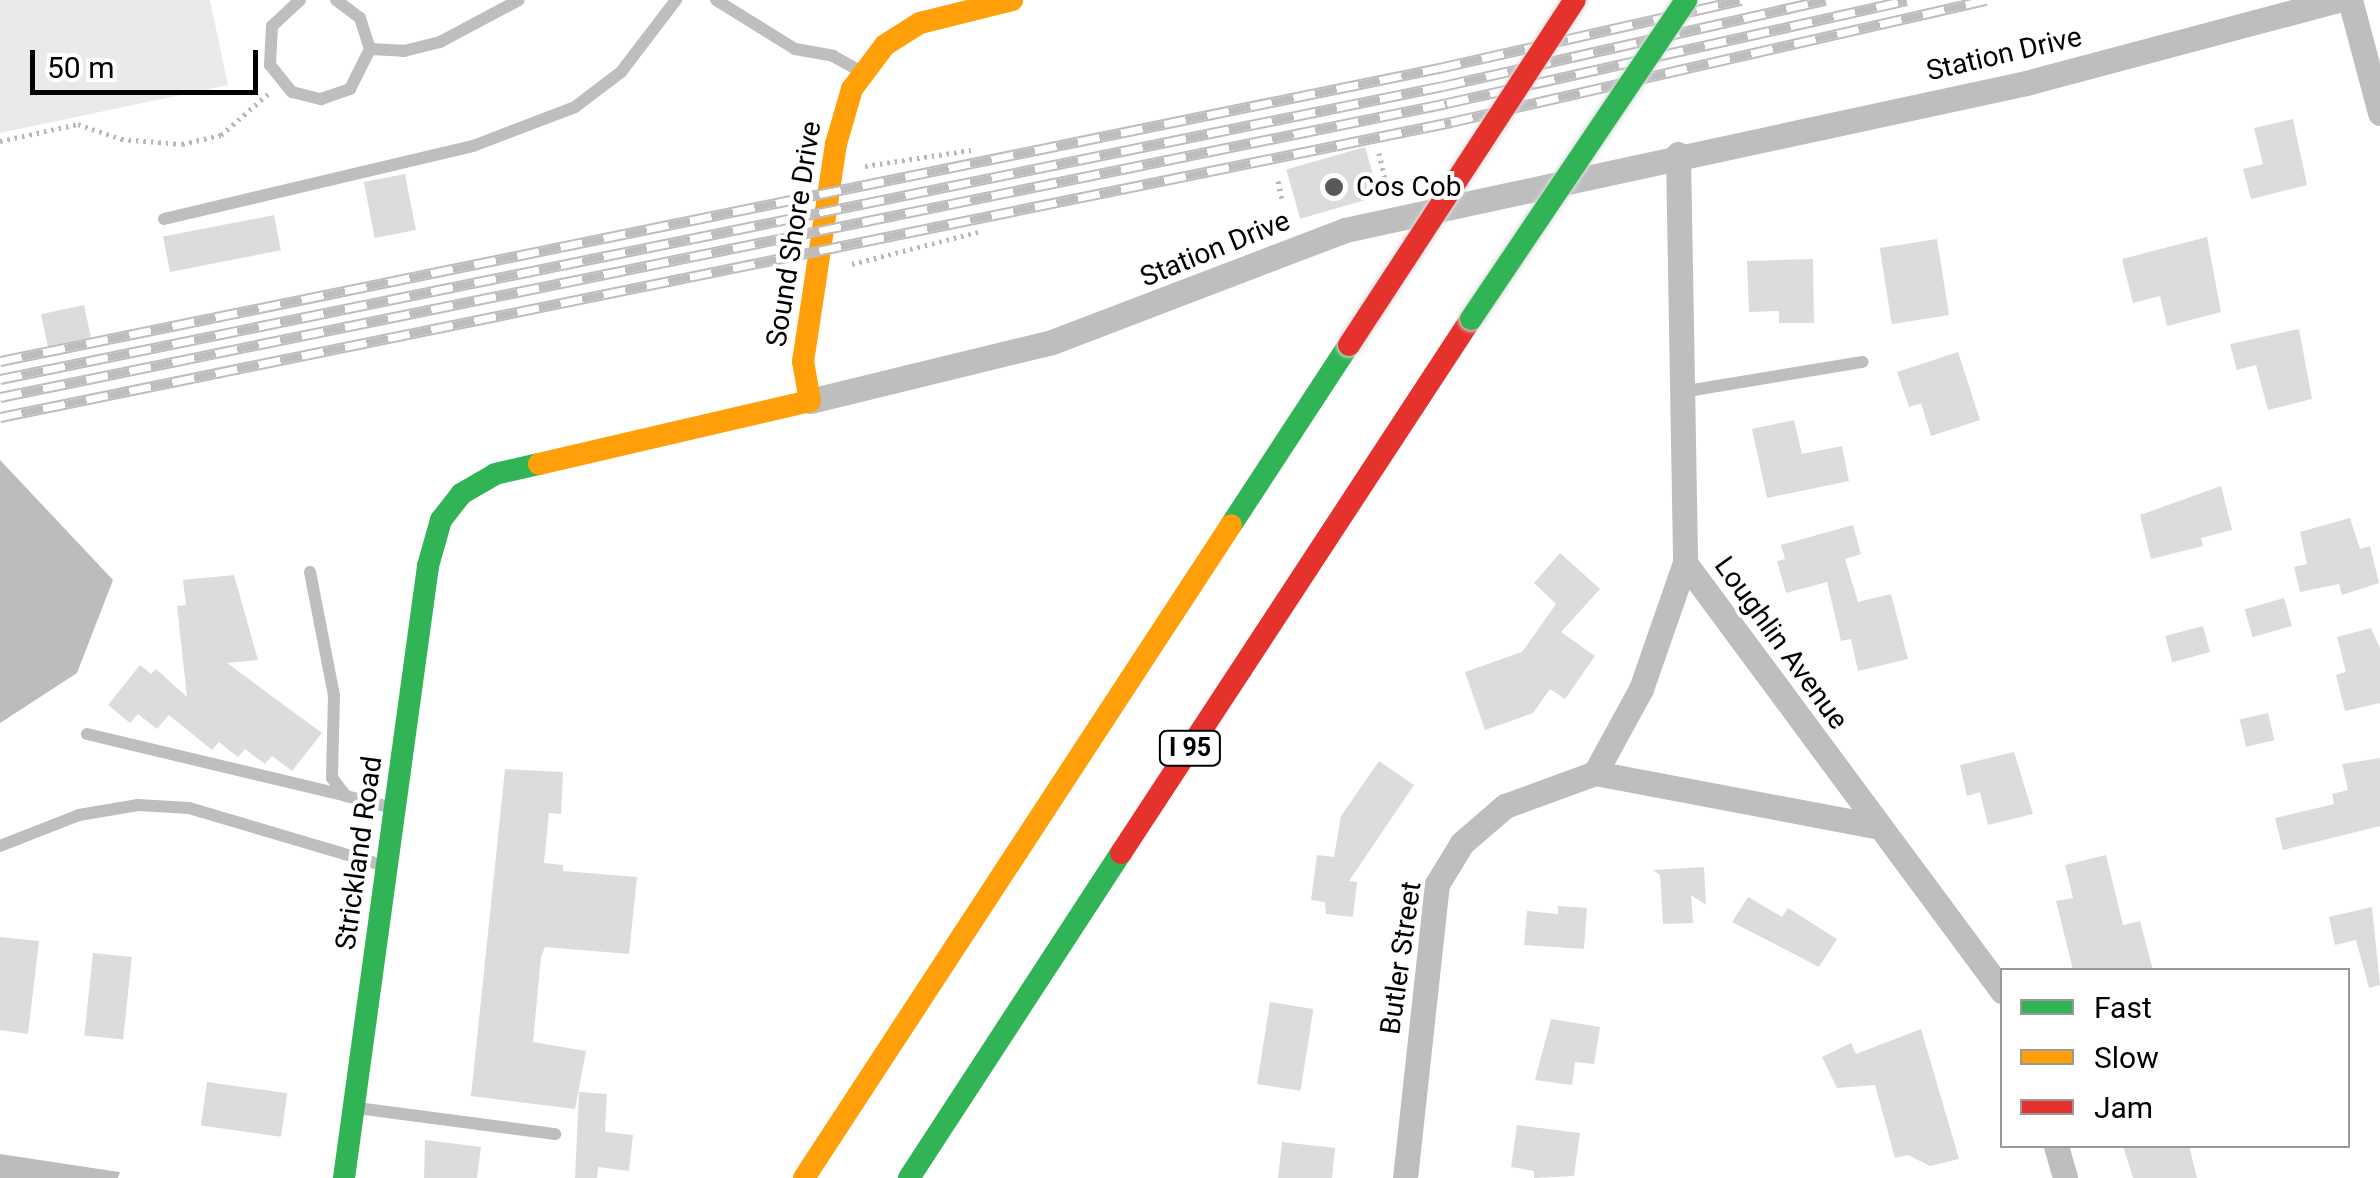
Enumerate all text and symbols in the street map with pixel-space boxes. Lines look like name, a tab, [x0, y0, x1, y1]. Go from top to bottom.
street label: Station Drive	[1923, 20, 2085, 88]
scale bar	[35, 30, 262, 92]
text: 50 m	[47, 50, 114, 85]
street label: Sound Shore Drive	[760, 119, 828, 349]
place label: Cos Cob	[1356, 170, 1462, 204]
marker: Cos Cob	[1321, 174, 1347, 200]
street label: Station Drive	[1135, 204, 1295, 294]
street label: Loughlin Avenue	[1707, 550, 1855, 736]
road number: I 95	[1158, 728, 1222, 768]
street label: Strickland Road	[329, 754, 389, 952]
street label: Butler Street	[1374, 879, 1428, 1037]
legend	[2000, 968, 2350, 1148]
text: Fast	[2094, 990, 2152, 1025]
text: Slow	[2094, 1040, 2159, 1075]
text: Jam	[2094, 1090, 2153, 1125]

